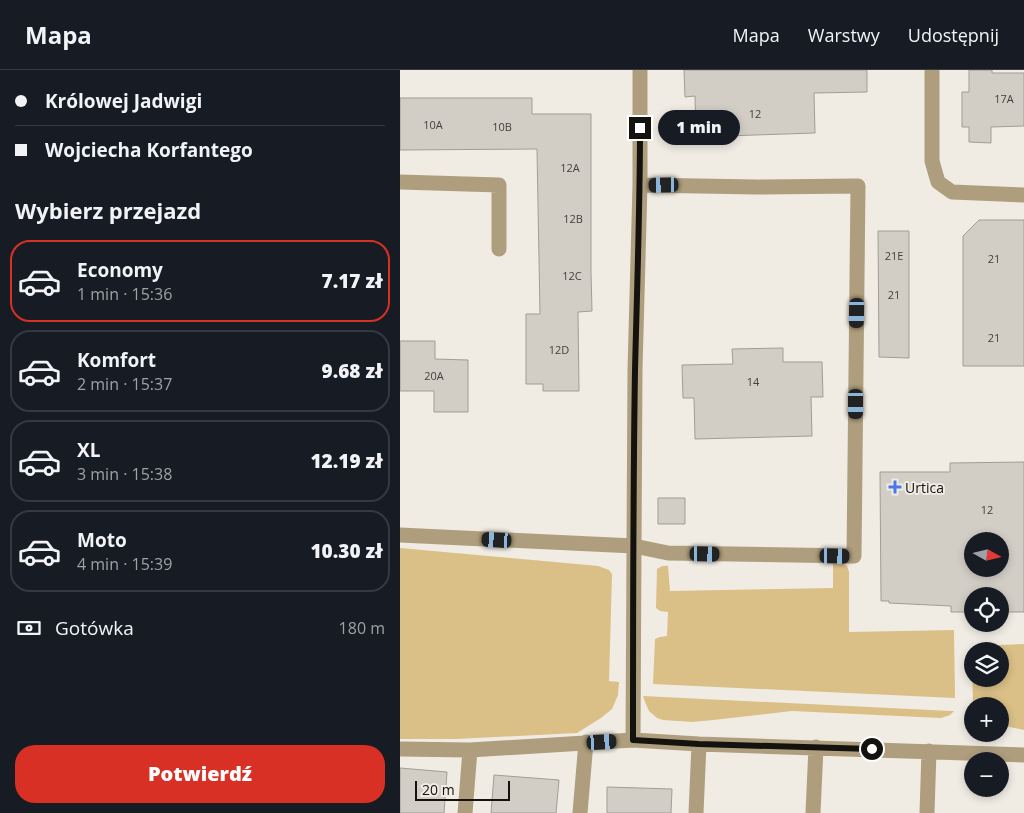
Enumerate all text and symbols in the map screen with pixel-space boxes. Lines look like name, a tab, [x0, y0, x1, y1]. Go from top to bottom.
text: Mapa	[25, 18, 92, 51]
text: Mapa	[733, 23, 780, 47]
text: Warstwy	[808, 23, 880, 47]
text: Udostępnij	[908, 23, 999, 47]
text: Królowej Jadwigi	[45, 88, 202, 114]
house number: 17A	[994, 91, 1014, 106]
house number: 12	[749, 106, 761, 121]
callout: 1 min	[658, 110, 740, 146]
text: 1 min	[676, 116, 722, 138]
house number: 10A	[423, 117, 443, 132]
route end	[629, 117, 651, 139]
house number: 10B	[492, 119, 512, 134]
text: Wojciecha Korfantego	[45, 137, 253, 163]
house number: 12A	[560, 160, 580, 175]
car	[648, 177, 679, 193]
text: Wybierz przejazd	[15, 195, 201, 225]
house number: 12B	[563, 211, 583, 226]
house number: 21E	[885, 248, 903, 263]
house number: 21	[988, 251, 1000, 266]
text: Economy	[77, 257, 163, 283]
icon: car	[17, 259, 62, 304]
text: 7.17 zł	[322, 268, 383, 294]
house number: 12C	[562, 268, 582, 283]
text: 1 min · 15:36	[77, 283, 172, 305]
house number: 21	[888, 287, 900, 302]
car	[849, 298, 864, 328]
house number: 21	[988, 330, 1000, 345]
house number: 12D	[549, 342, 569, 357]
text: Komfort	[77, 347, 156, 373]
icon: car	[17, 349, 62, 394]
text: 9.68 zł	[322, 358, 383, 384]
house number: 20A	[424, 368, 444, 383]
text: 2 min · 15:37	[77, 373, 172, 395]
house number: 14	[747, 374, 760, 389]
car	[848, 389, 863, 419]
text: XL	[77, 437, 100, 463]
icon: car	[17, 439, 62, 484]
text: 12.19 zł	[310, 448, 383, 474]
text: 3 min · 15:38	[77, 463, 172, 485]
place label: Urtica	[905, 478, 944, 497]
marker: Urtica	[889, 481, 901, 493]
house number: 12	[981, 502, 993, 517]
text: Moto	[77, 527, 127, 553]
icon: car	[17, 529, 62, 574]
car	[481, 532, 512, 548]
north arrow	[964, 532, 1009, 578]
map controls	[964, 532, 1009, 797]
text: 10.30 zł	[310, 538, 383, 564]
car	[689, 546, 720, 562]
car	[819, 548, 850, 564]
text: 4 min · 15:39	[77, 553, 172, 575]
button: locate	[964, 587, 1009, 632]
icon: cash	[15, 614, 43, 642]
text: Gotówka	[55, 615, 134, 641]
text: 180 m	[339, 617, 385, 639]
button: layers	[964, 642, 1009, 687]
button: +	[964, 697, 1009, 742]
car	[586, 734, 617, 750]
route start	[861, 738, 883, 760]
button: Potwierdź	[15, 745, 385, 803]
button: −	[964, 752, 1009, 797]
scale bar	[415, 778, 510, 801]
text: 20 m	[422, 780, 455, 799]

